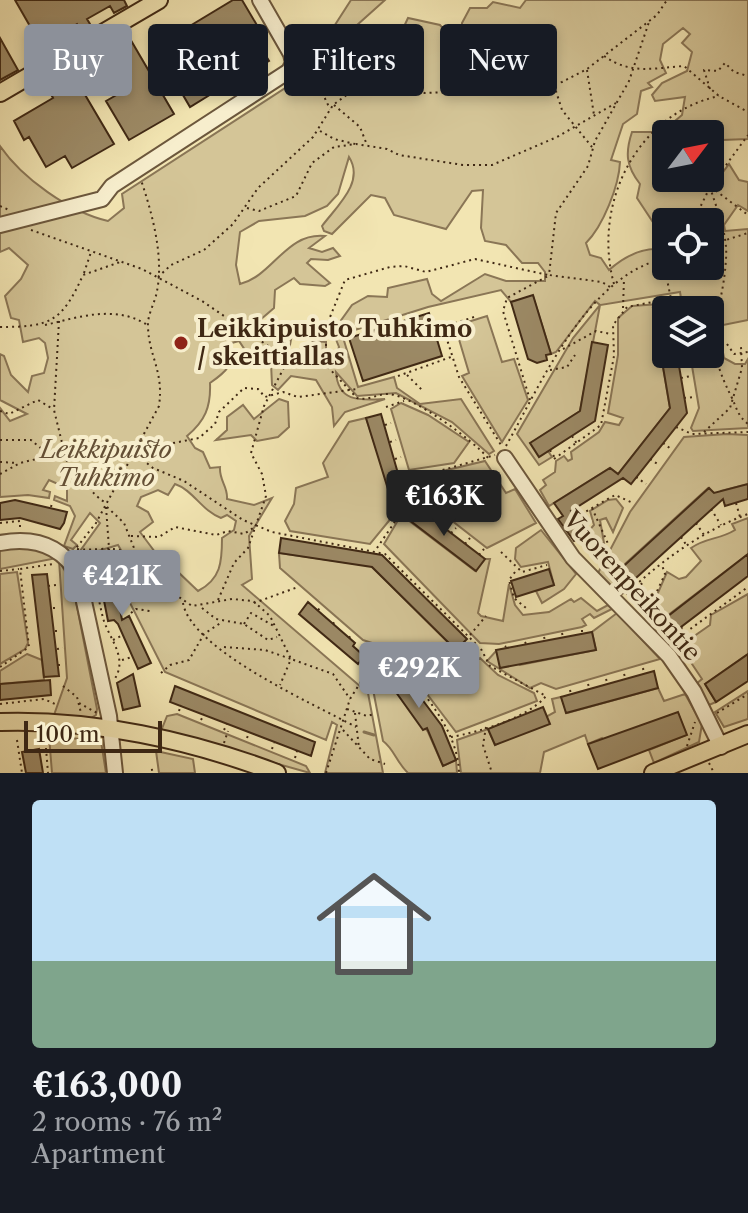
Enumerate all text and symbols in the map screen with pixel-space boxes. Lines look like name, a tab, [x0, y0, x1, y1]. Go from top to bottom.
chip: Buy	[24, 24, 132, 96]
chip: Rent	[148, 24, 268, 96]
chip: Filters	[284, 24, 424, 96]
chip: New	[440, 24, 557, 96]
north arrow	[652, 120, 724, 192]
map controls	[652, 120, 724, 368]
button: locate	[652, 208, 724, 280]
button: layers	[652, 296, 724, 368]
place label: Leikkipuisto Tuhkimo / skeittiallas	[197, 314, 472, 371]
marker: Leikkipuisto Tuhkimo / skeittiallas	[172, 334, 190, 352]
park label: Leikkipuisto Tuhkimo	[38, 435, 172, 492]
pin: €163K	[388, 470, 500, 538]
text: €163K	[404, 480, 484, 512]
street label: Vuorenpeikontie	[557, 504, 707, 666]
pin: €421K	[66, 550, 178, 618]
text: €421K	[82, 560, 162, 592]
pin: €292K	[363, 642, 475, 710]
text: €292K	[377, 652, 461, 684]
scale bar	[24, 717, 162, 753]
text: 100 m	[36, 721, 99, 748]
icon: home	[302, 852, 446, 996]
text: €163,000	[32, 1064, 182, 1106]
text: 2 rooms · 76 m²	[32, 1106, 222, 1138]
text: Apartment	[32, 1138, 165, 1170]

